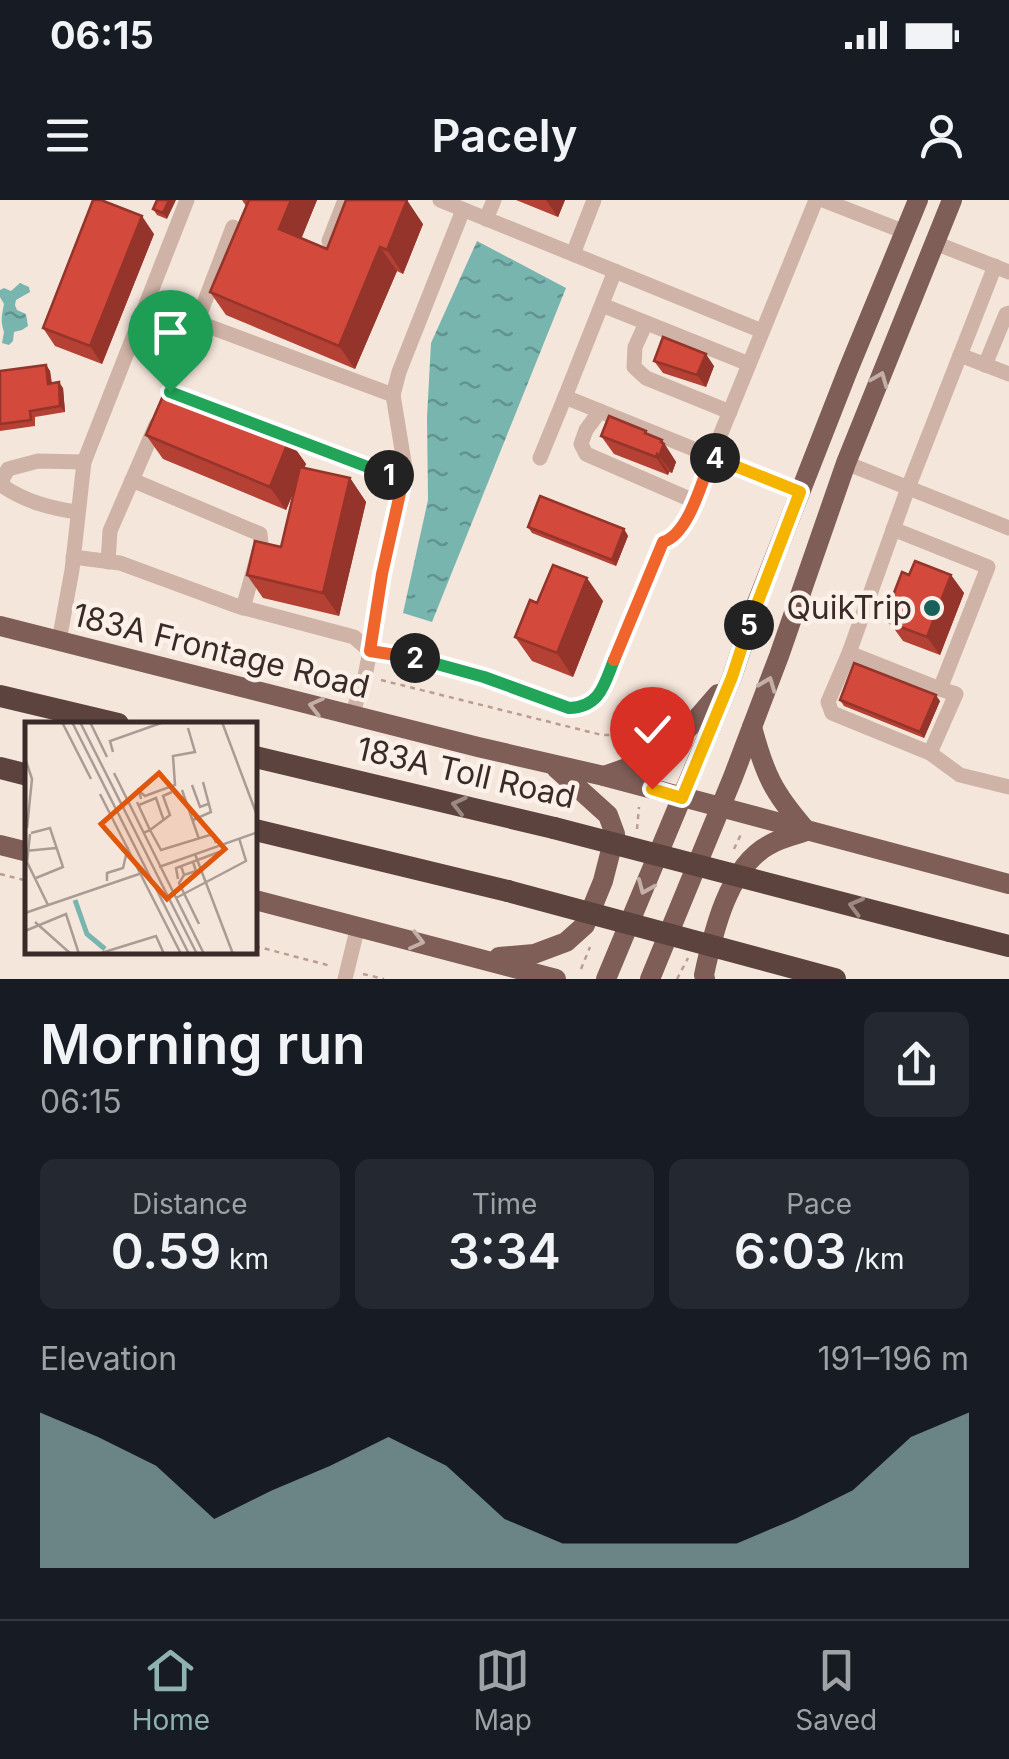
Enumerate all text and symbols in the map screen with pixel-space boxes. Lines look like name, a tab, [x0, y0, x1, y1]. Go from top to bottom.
text: 06:15	[50, 12, 154, 58]
icon: menu	[40, 108, 95, 163]
text: Pacely	[432, 108, 577, 163]
icon: person	[914, 108, 969, 163]
pin	[128, 290, 213, 393]
icon: arrive	[143, 305, 198, 360]
one-way arrow	[868, 371, 888, 389]
pin: 4	[690, 433, 740, 483]
text: 4	[706, 441, 724, 475]
pin: 1	[364, 450, 414, 500]
text: 1	[383, 458, 395, 492]
place label: QuikTrip	[786, 588, 912, 627]
street label: 183A Frontage Road	[69, 595, 373, 706]
marker: QuikTrip	[921, 597, 943, 619]
pin: 5	[724, 600, 774, 650]
text: 5	[740, 608, 758, 642]
pin: 2	[390, 633, 440, 683]
text: 2	[406, 641, 424, 675]
one-way arrow	[756, 676, 776, 694]
pin	[610, 687, 695, 790]
one-way arrow	[308, 697, 325, 718]
icon: check	[625, 702, 680, 757]
inset map	[25, 722, 258, 954]
street label: 183A Toll Road	[353, 728, 579, 817]
one-way arrow	[451, 796, 468, 817]
one-way arrow	[636, 877, 656, 895]
one-way arrow	[848, 897, 865, 918]
one-way arrow	[408, 930, 425, 951]
text: Morning run	[40, 1011, 366, 1077]
button: share	[864, 1012, 969, 1117]
text: 06:15	[40, 1082, 122, 1121]
text: Distance	[132, 1187, 248, 1221]
text: Time	[472, 1187, 537, 1221]
text: Pace	[786, 1187, 852, 1221]
text: 0.59	[111, 1221, 221, 1281]
text: 3:34	[448, 1221, 561, 1281]
text: 6:03	[734, 1221, 847, 1281]
text: km	[221, 1242, 269, 1276]
text: /km	[847, 1242, 904, 1276]
text: Elevation	[40, 1339, 177, 1378]
text: 191–196 m	[817, 1339, 969, 1378]
tab: Home	[132, 1643, 210, 1737]
tab: Map	[474, 1643, 532, 1737]
tab: Saved	[795, 1643, 877, 1737]

